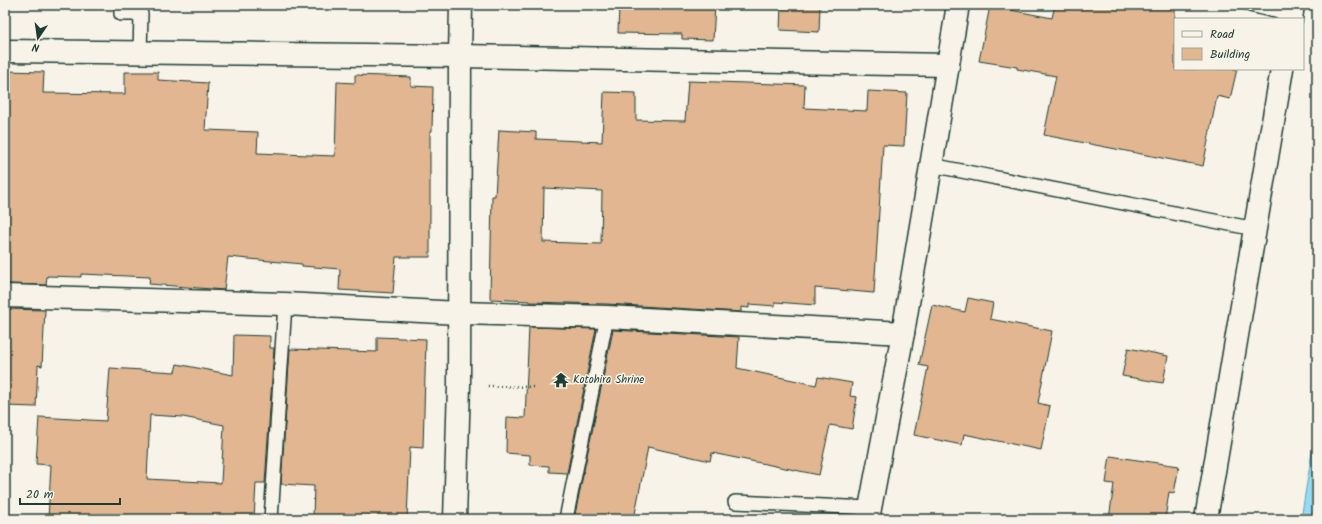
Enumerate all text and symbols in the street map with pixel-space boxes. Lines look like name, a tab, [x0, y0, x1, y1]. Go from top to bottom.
north arrow	[18, 18, 58, 58]
legend	[1174, 18, 1304, 70]
text: Road	[1210, 25, 1235, 44]
text: N	[31, 37, 41, 56]
text: Building	[1210, 45, 1250, 64]
temple icon: Kotohira Shrine	[552, 371, 570, 389]
place label: Kotohira Shrine	[573, 371, 644, 389]
scale bar	[20, 480, 120, 506]
text: 20 m	[26, 485, 54, 504]

